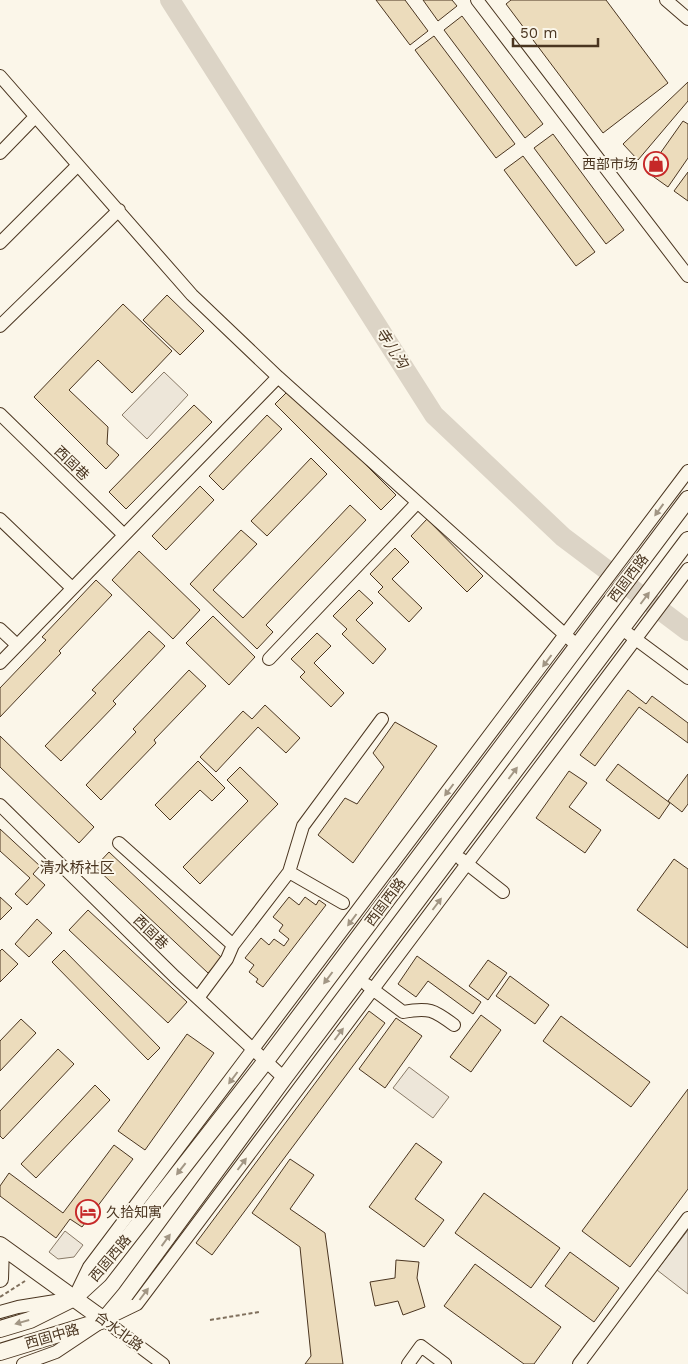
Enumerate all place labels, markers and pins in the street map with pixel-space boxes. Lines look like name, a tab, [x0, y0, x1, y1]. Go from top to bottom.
shop icon: 西部市场	[643, 151, 669, 177]
place label: 西部市场	[582, 156, 638, 172]
hotel icon: 久拾知寓	[75, 1199, 101, 1225]
place label: 久拾知寓	[106, 1204, 162, 1220]

